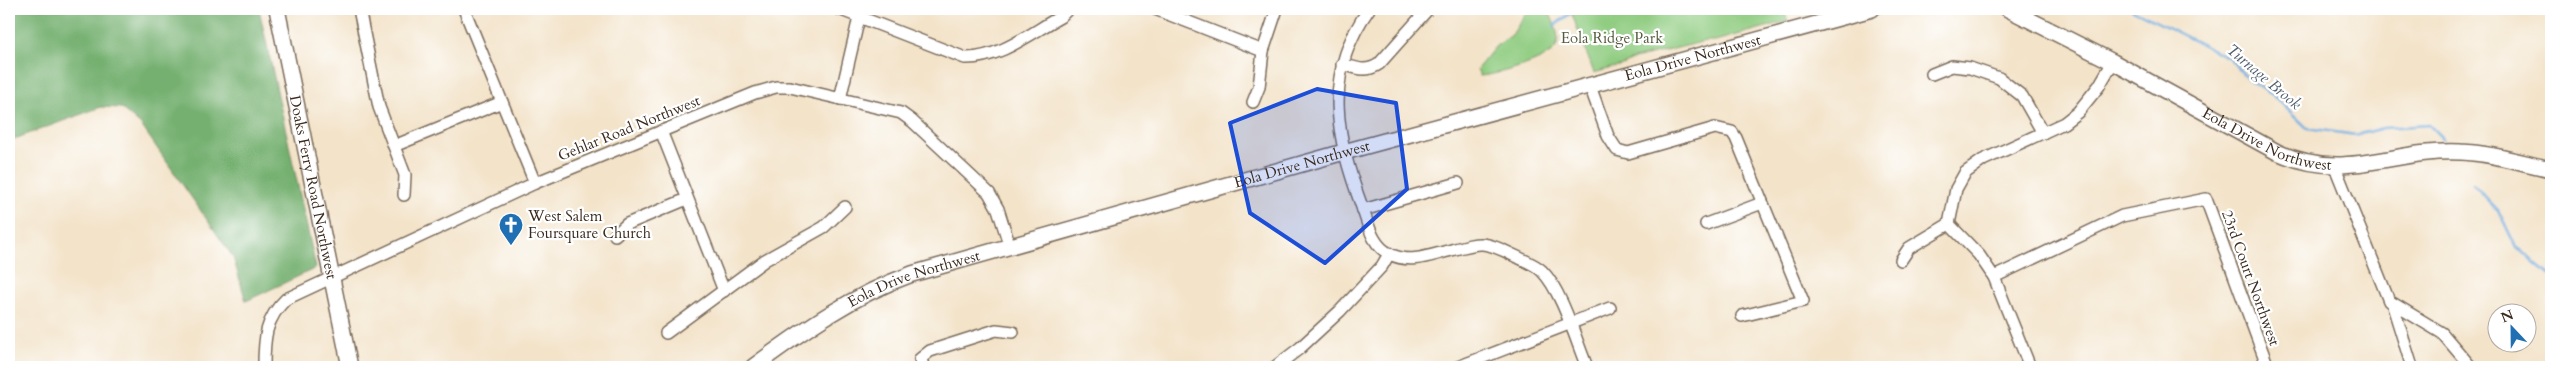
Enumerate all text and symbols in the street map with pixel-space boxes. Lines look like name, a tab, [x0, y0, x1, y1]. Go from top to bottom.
park label: Eola Ridge Park	[1561, 28, 1663, 48]
street label: Eola Drive Northwest	[1622, 30, 1763, 86]
water label: Turnage Brook	[2222, 39, 2306, 115]
street label: Gehlar Road Northwest	[555, 90, 703, 166]
street label: Doaks Ferry Road Northwest	[285, 94, 342, 281]
street label: Eola Drive Northwest	[2199, 103, 2332, 175]
street label: Eola Drive Northwest	[1232, 135, 1372, 193]
place label: West Salem Foursquare Church	[527, 206, 652, 243]
street label: 23rd Court Northwest	[2217, 207, 2285, 349]
church icon: West Salem Foursquare Church	[498, 212, 524, 246]
street label: Eola Drive Northwest	[844, 245, 982, 312]
north arrow	[2488, 304, 2538, 354]
text: N	[2498, 305, 2517, 327]

